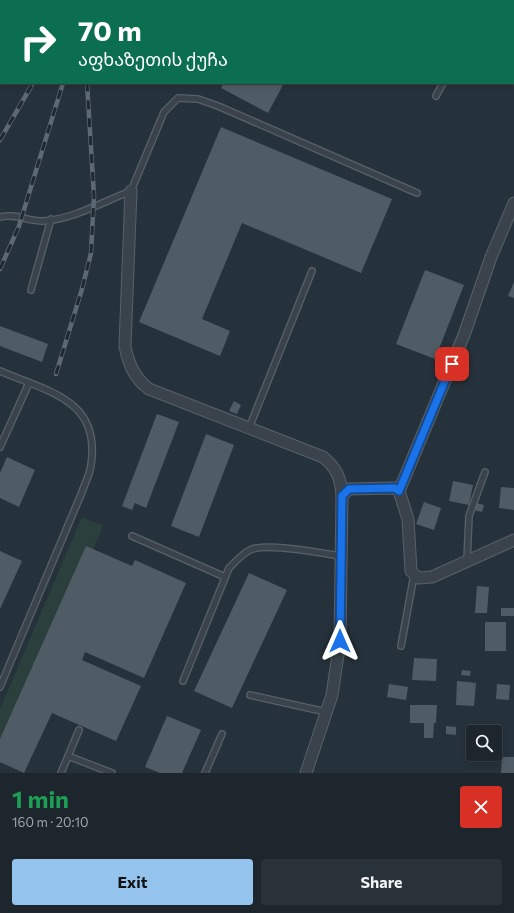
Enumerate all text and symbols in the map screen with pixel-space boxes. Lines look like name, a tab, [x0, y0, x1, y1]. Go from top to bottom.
text: 70 m	[78, 13, 142, 47]
icon: right	[12, 16, 64, 68]
text: აფხაზეთის ქუჩა	[78, 48, 228, 70]
pin	[435, 347, 469, 381]
icon: arrive	[441, 353, 463, 375]
position arrow	[319, 620, 361, 662]
map controls	[466, 725, 502, 761]
button: search	[466, 725, 502, 761]
text: 1 min	[12, 784, 69, 813]
button: close	[460, 786, 502, 828]
text: 160 m · 20:10	[12, 814, 89, 830]
button: Exit	[12, 859, 253, 905]
button: Share	[261, 859, 502, 905]

